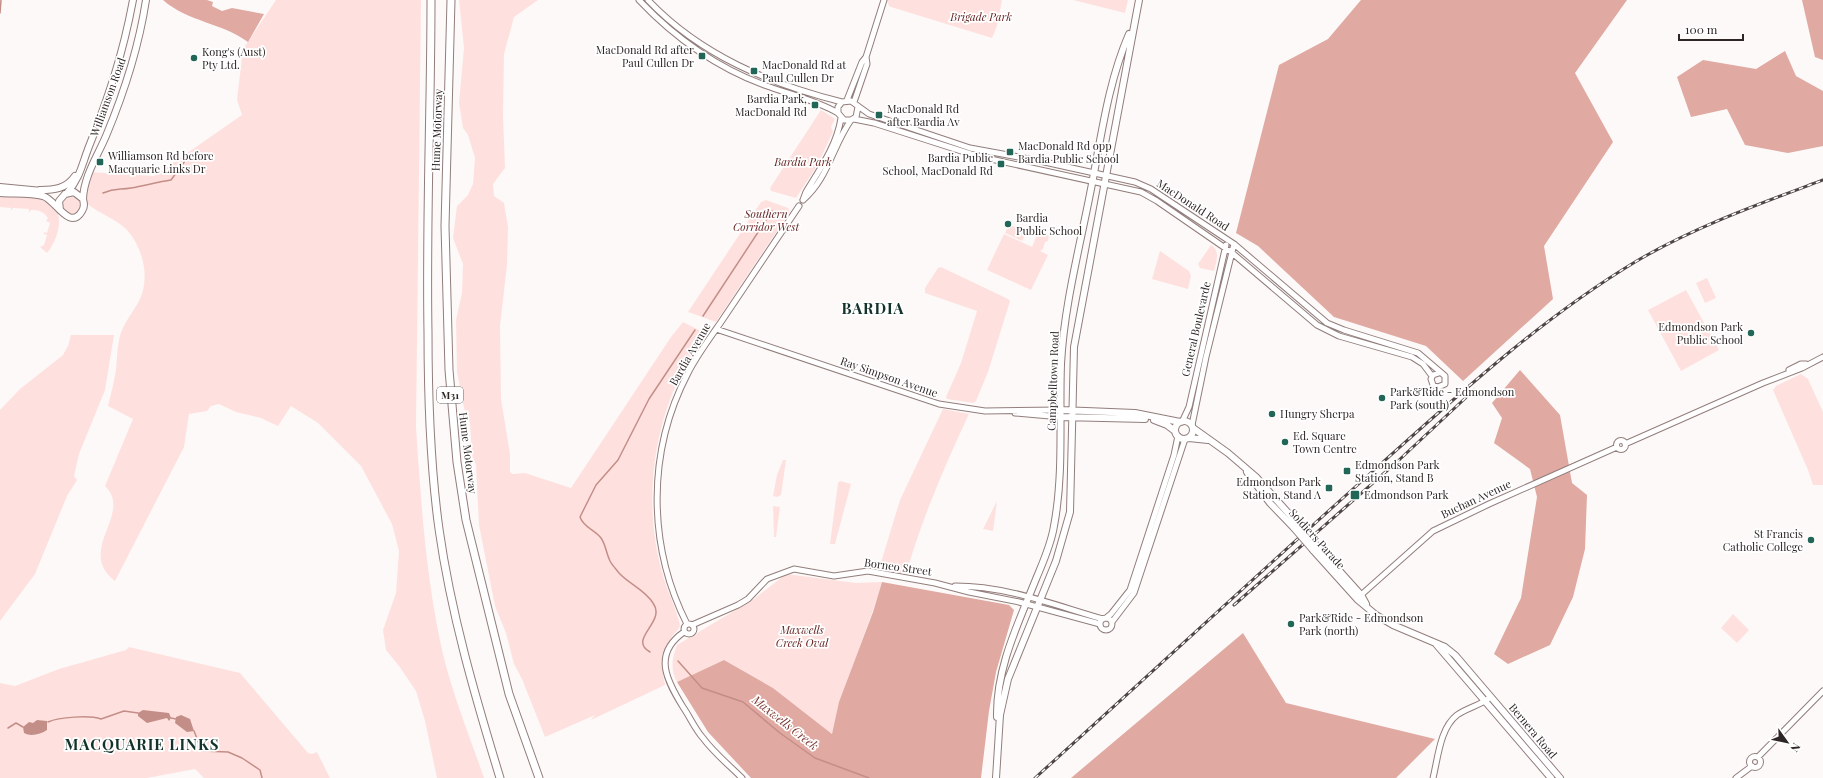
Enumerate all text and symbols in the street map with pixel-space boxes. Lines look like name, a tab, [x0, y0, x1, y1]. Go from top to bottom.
park label: Brigade Park	[949, 9, 1012, 24]
scale bar	[1679, 16, 1743, 42]
text: 100 m	[1685, 21, 1718, 37]
place label: MacDonald Rd after Paul Cullen Dr	[596, 42, 694, 70]
place label: Kong's (Aust) Pty Ltd.	[202, 44, 265, 72]
marker: MacDonald Rd after Paul Cullen Dr	[697, 51, 707, 61]
marker: Kong's (Aust) Pty Ltd.	[189, 53, 199, 63]
street label: Williamson Road	[86, 55, 129, 139]
place label: MacDonald Rd at Paul Cullen Dr	[762, 57, 846, 85]
marker: MacDonald Rd at Paul Cullen Dr	[749, 66, 759, 76]
street label: Hume Motorway	[428, 88, 445, 171]
place label: Bardia Park, MacDonald Rd	[735, 91, 808, 119]
marker: Bardia Park, MacDonald Rd	[810, 100, 820, 110]
place label: MacDonald Rd after Bardia Av	[887, 101, 960, 129]
marker: MacDonald Rd after Bardia Av	[874, 110, 884, 120]
place label: MacDonald Rd opp Bardia Public School	[1018, 138, 1119, 166]
marker: MacDonald Rd opp Bardia Public School	[1005, 147, 1015, 157]
place label: Williamson Rd before Macquarie Links Dr	[107, 148, 214, 176]
place label: Bardia Public School, MacDonald Rd	[882, 150, 994, 178]
park label: Bardia Park	[773, 154, 832, 169]
marker: Williamson Rd before Macquarie Links Dr	[95, 157, 105, 167]
marker: Bardia Public School, MacDonald Rd	[996, 159, 1006, 169]
street label: MacDonald Road	[1154, 176, 1233, 234]
park label: Southern Corridor West	[733, 206, 800, 234]
place label: Bardia Public School	[1016, 210, 1082, 238]
marker: Bardia Public School	[1003, 219, 1013, 229]
street label: General Boulevarde	[1177, 280, 1214, 378]
district label: BARDIA	[841, 298, 905, 318]
street label: Bardia Avenue	[665, 319, 714, 388]
place label: Edmondson Park Public School	[1658, 319, 1743, 347]
marker: Edmondson Park Public School	[1746, 328, 1756, 338]
street label: Campbelltown Road	[1043, 330, 1062, 431]
street label: Ray Simpson Avenue	[838, 353, 940, 400]
place label: Park&Ride - Edmondson Park (south)	[1390, 384, 1515, 412]
road number: M31	[437, 387, 463, 403]
marker: Park&Ride - Edmondson Park (south)	[1377, 393, 1387, 403]
place label: Hungry Sherpa	[1280, 406, 1355, 421]
marker: Hungry Sherpa	[1267, 409, 1277, 419]
street label: Hume Motorway	[456, 411, 481, 495]
place label: Ed. Square Town Centre	[1293, 428, 1357, 456]
marker: Ed. Square Town Centre	[1280, 437, 1290, 447]
place label: Edmondson Park Station, Stand B	[1355, 457, 1440, 485]
marker: Edmondson Park Station, Stand B	[1342, 466, 1352, 476]
place label: Edmondson Park Station, Stand A	[1236, 474, 1321, 502]
street label: Buchan Avenue	[1438, 476, 1514, 521]
marker: Edmondson Park Station, Stand A	[1324, 483, 1334, 493]
place label: Edmondson Park	[1364, 487, 1449, 502]
marker: Edmondson Park	[1349, 489, 1361, 501]
street label: Soldiers Parade	[1286, 505, 1349, 573]
place label: St Francis Catholic College	[1723, 526, 1803, 554]
marker: St Francis Catholic College	[1806, 535, 1816, 545]
street label: Borneo Street	[863, 554, 933, 579]
place label: Park&Ride - Edmondson Park (north)	[1299, 610, 1424, 638]
marker: Park&Ride - Edmondson Park (north)	[1286, 619, 1296, 629]
park label: Maxwells Creek Oval	[776, 622, 829, 650]
water label: Maxwells Creek	[748, 691, 822, 753]
street label: Bernera Road	[1506, 700, 1561, 762]
north arrow	[1767, 722, 1807, 762]
district label: MACQUARIE LINKS	[65, 734, 219, 754]
text: N	[1787, 740, 1804, 755]

